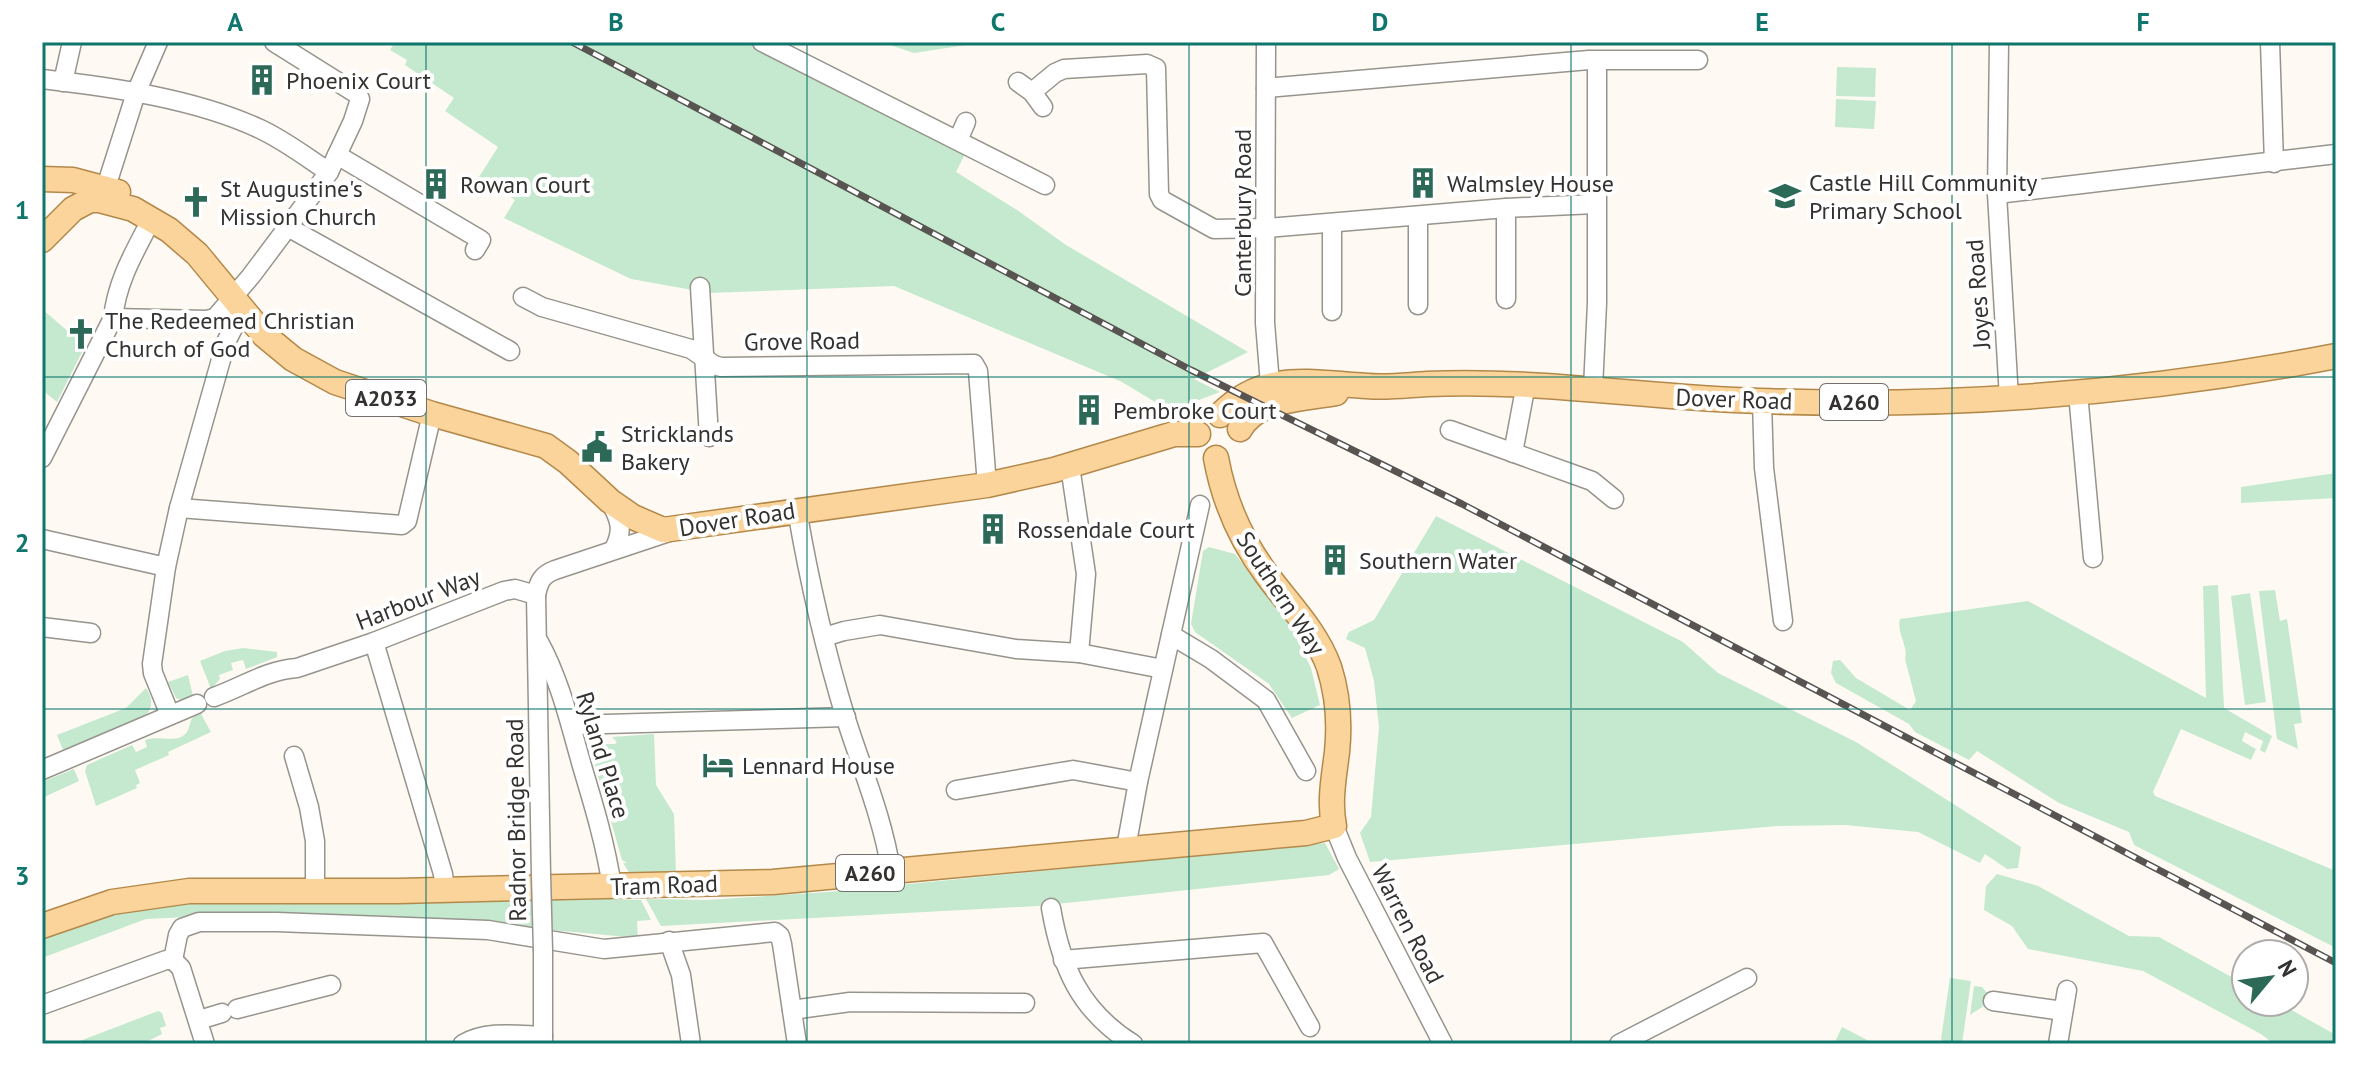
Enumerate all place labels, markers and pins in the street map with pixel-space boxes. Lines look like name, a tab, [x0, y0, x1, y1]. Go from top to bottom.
building icon: Phoenix Court	[245, 63, 279, 97]
place label: Phoenix Court	[286, 65, 431, 96]
building icon: Walmsley House	[1406, 166, 1440, 200]
building icon: Rowan Court	[419, 167, 453, 201]
place label: Castle Hill Community Primary School	[1809, 167, 2038, 226]
place label: Walmsley House	[1447, 168, 1614, 199]
place label: Rowan Court	[460, 169, 591, 200]
place label: St Augustine's Mission Church	[220, 173, 376, 232]
school or university icon: Castle Hill Community Primary School	[1768, 179, 1802, 213]
church icon: St Augustine's Mission Church	[179, 185, 213, 219]
place label: The Redeemed Christian Church of God	[105, 305, 355, 364]
church icon: The Redeemed Christian Church of God	[64, 317, 98, 351]
building icon: Pembroke Court	[1072, 393, 1106, 427]
place label: Pembroke Court	[1113, 395, 1277, 426]
place label: Stricklands Bakery	[621, 418, 734, 477]
public building icon: Stricklands Bakery	[580, 430, 614, 464]
building icon: Rossendale Court	[976, 512, 1010, 546]
place label: Rossendale Court	[1017, 514, 1195, 545]
building icon: Southern Water	[1318, 543, 1352, 577]
place label: Southern Water	[1359, 545, 1517, 576]
hotel icon: Lennard House	[701, 748, 735, 782]
place label: Lennard House	[742, 750, 895, 781]

